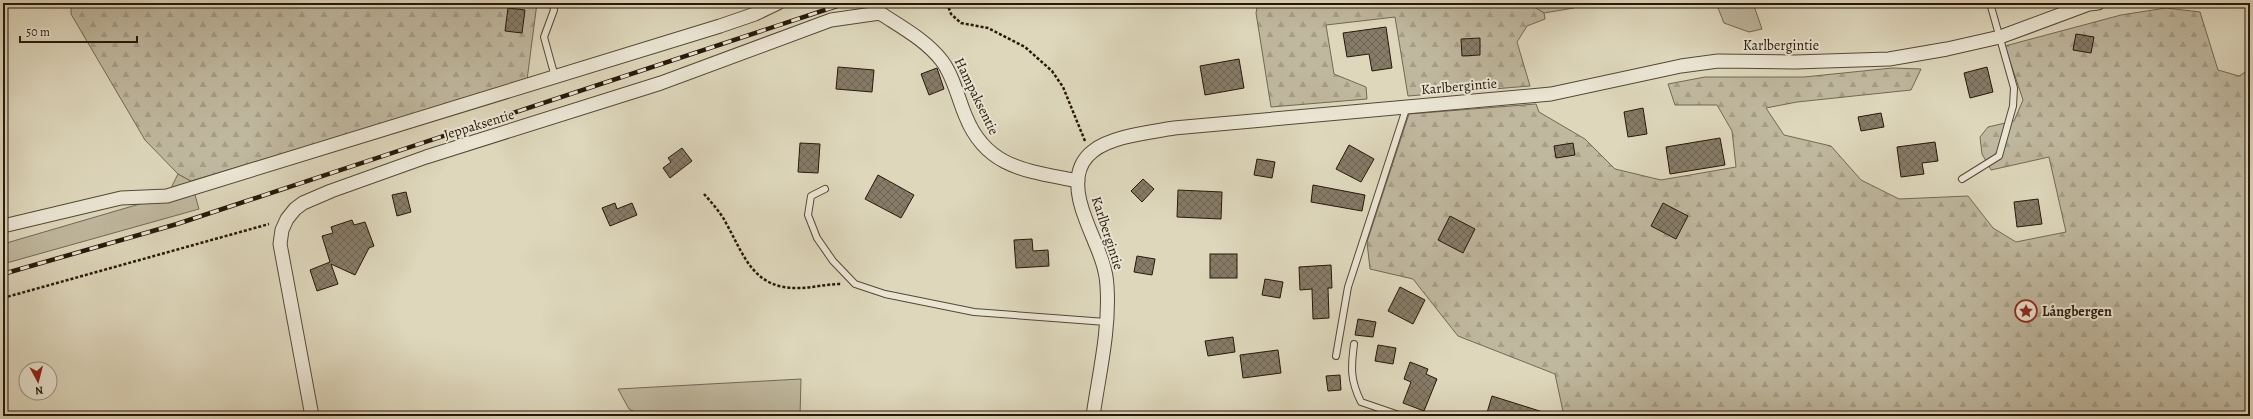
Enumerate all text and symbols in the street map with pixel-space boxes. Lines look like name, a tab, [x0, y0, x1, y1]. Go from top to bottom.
scale bar	[20, 18, 137, 44]
text: 50 m	[26, 24, 50, 40]
street label: Karlbergintie	[1743, 36, 1819, 55]
street label: Hampaksentie	[950, 54, 1003, 138]
street label: Karlbergintie	[1420, 74, 1498, 99]
street label: Jeppaksentie	[441, 105, 517, 144]
street label: Karlbergintie	[1087, 194, 1128, 272]
place icon: Långbergen	[2013, 298, 2039, 324]
place label: Långbergen	[2042, 302, 2112, 321]
north arrow	[18, 361, 58, 401]
text: N	[34, 382, 44, 398]

